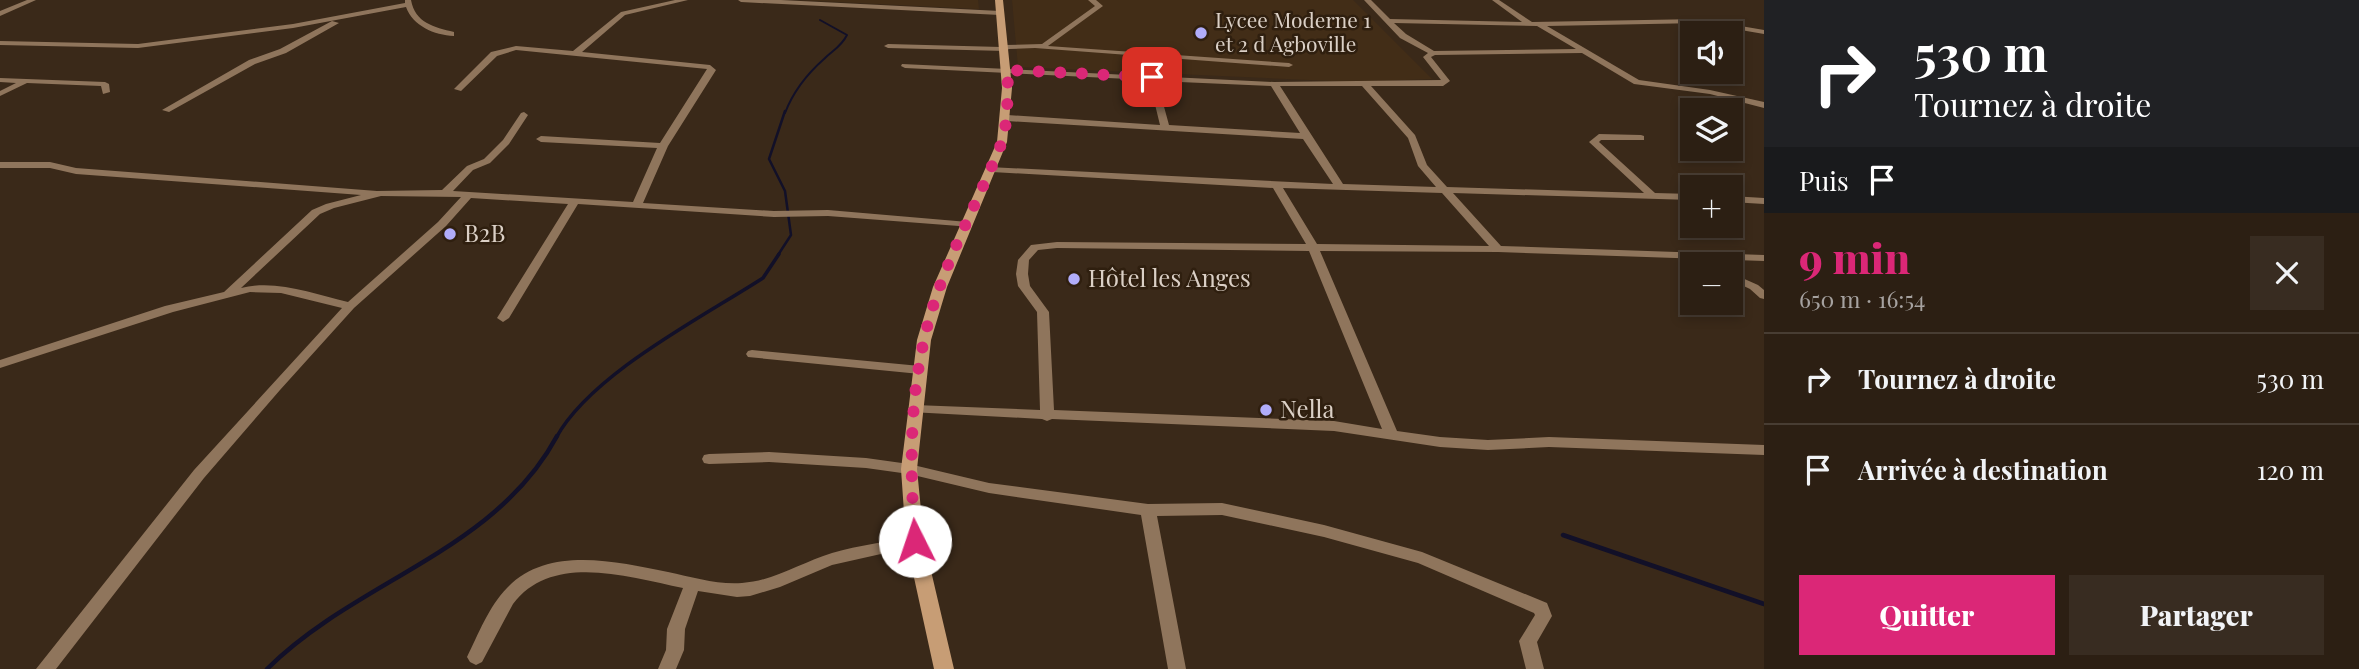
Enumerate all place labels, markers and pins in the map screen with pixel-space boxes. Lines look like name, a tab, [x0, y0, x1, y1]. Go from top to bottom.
place label: Lycee Moderne 1 et 2 d Agboville	[1215, 5, 1371, 57]
marker: Lycee Moderne 1 et 2 d Agboville	[1193, 25, 1209, 41]
pin	[1122, 47, 1182, 107]
place label: B2B	[464, 216, 505, 248]
marker: B2B	[442, 226, 458, 242]
place label: Hôtel les Anges	[1088, 261, 1251, 293]
marker: Hôtel les Anges	[1066, 271, 1082, 287]
place label: Nella	[1280, 392, 1334, 424]
marker: Nella	[1258, 402, 1274, 418]

